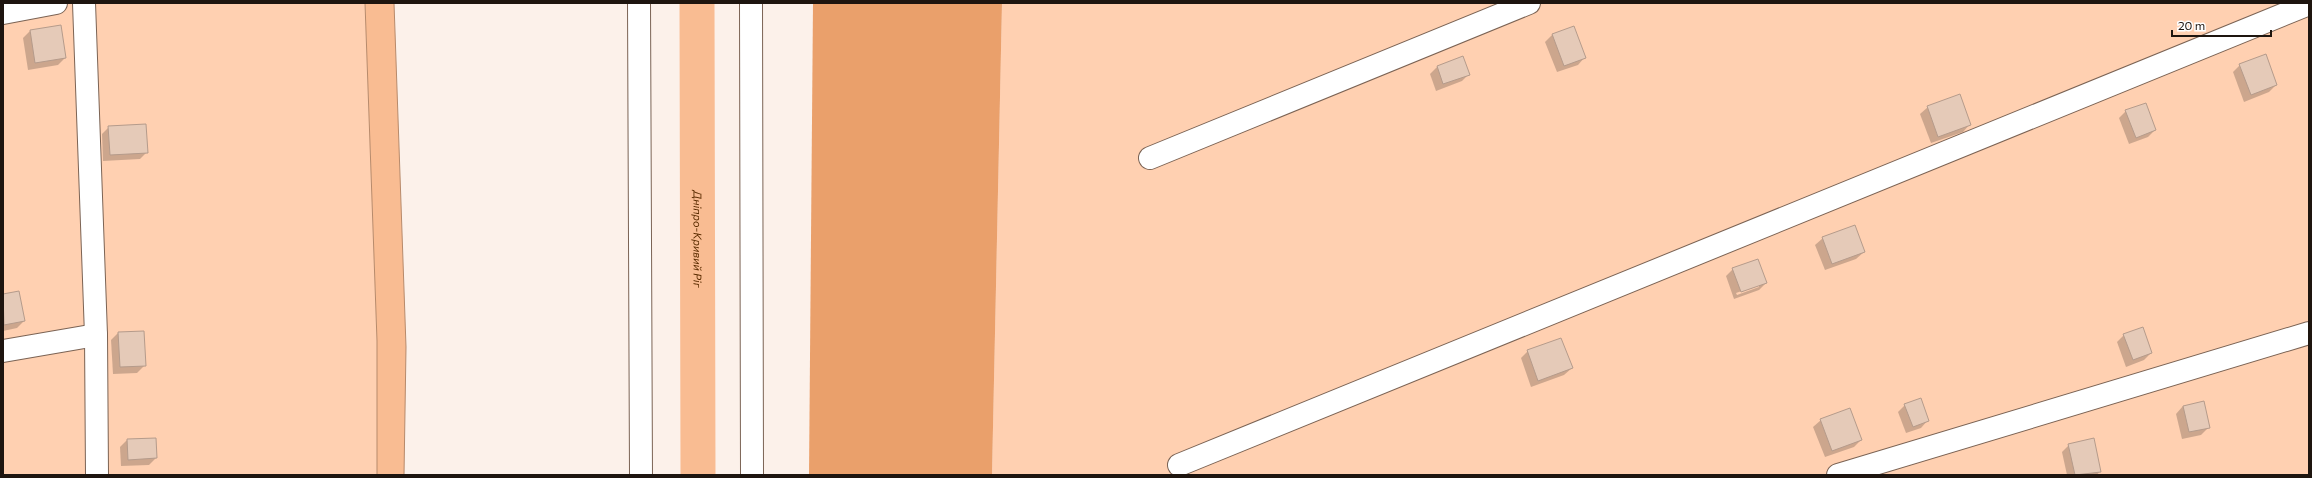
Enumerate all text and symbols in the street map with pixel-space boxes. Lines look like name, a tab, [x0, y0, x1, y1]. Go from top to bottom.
scale bar	[2172, 12, 2271, 38]
text: 20 m	[2178, 18, 2205, 32]
water label: Дніпро-Кривий Ріг	[691, 190, 705, 289]

